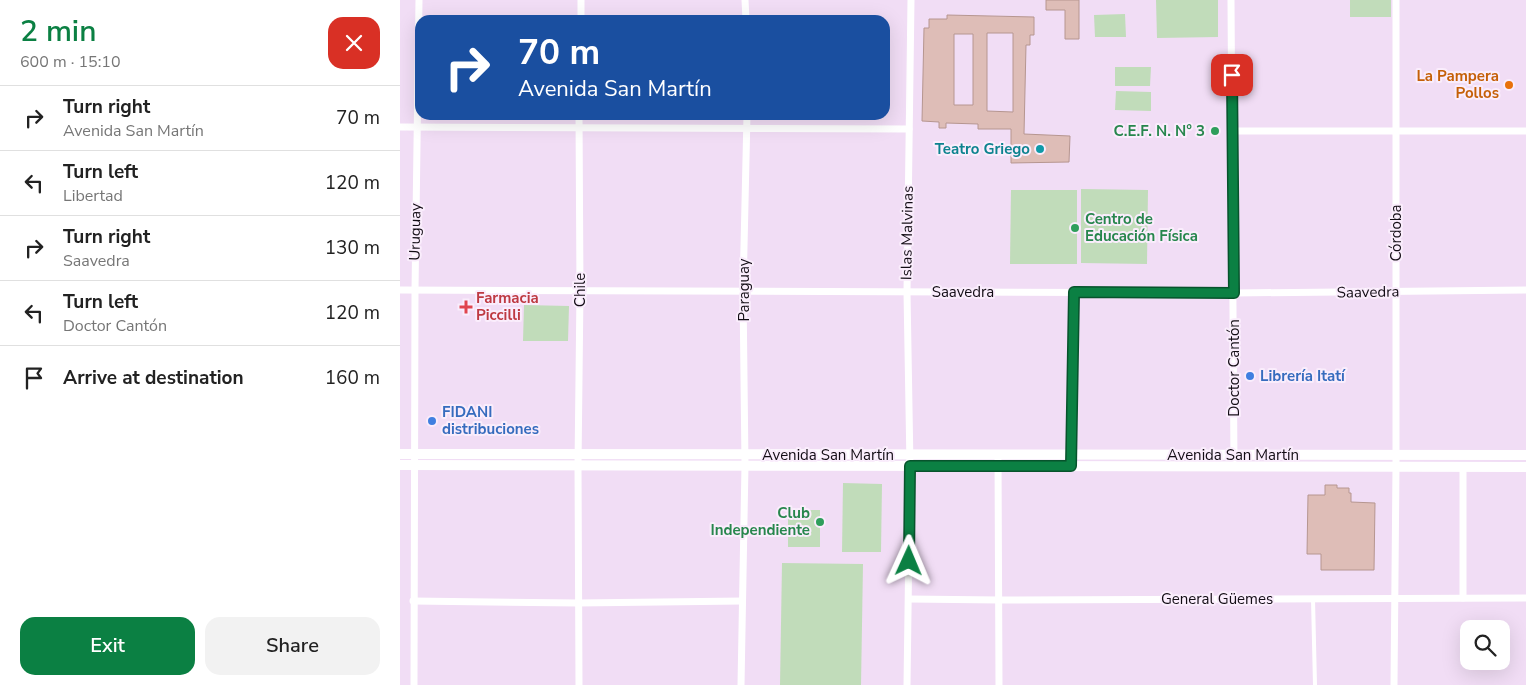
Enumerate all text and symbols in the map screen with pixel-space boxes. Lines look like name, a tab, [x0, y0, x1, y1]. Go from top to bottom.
text: 2 min	[20, 11, 96, 52]
button: close	[328, 17, 380, 69]
text: 70 m	[518, 29, 600, 76]
icon: right	[435, 35, 500, 100]
text: 600 m · 15:10	[20, 51, 121, 73]
pin	[1211, 54, 1253, 96]
icon: arrive	[1218, 61, 1246, 89]
place label: La Pampera Pollos	[1416, 66, 1499, 103]
text: Avenida San Martín	[518, 74, 712, 104]
marker: La Pampera Pollos	[1503, 79, 1515, 91]
text: Turn right	[63, 94, 150, 120]
icon: right	[20, 104, 48, 132]
text: 70 m	[336, 105, 380, 131]
text: Avenida San Martín	[63, 120, 204, 142]
place label: C.E.F. N. N° 3	[1113, 121, 1205, 141]
marker: C.E.F. N. N° 3	[1209, 125, 1221, 137]
place label: Teatro Griego	[935, 139, 1030, 159]
marker: Teatro Griego	[1034, 143, 1046, 155]
text: Turn left	[63, 159, 138, 185]
icon: left	[20, 169, 48, 197]
text: 120 m	[325, 170, 380, 196]
text: Libertad	[63, 185, 123, 207]
street label: Islas Malvinas	[896, 186, 918, 280]
street label: Uruguay	[404, 203, 426, 261]
street label: Córdoba	[1386, 205, 1406, 261]
place label: Centro de Educación Física	[1085, 209, 1198, 246]
marker: Centro de Educación Física	[1069, 222, 1081, 234]
text: Turn right	[63, 224, 150, 250]
icon: right	[20, 234, 48, 262]
text: 130 m	[325, 235, 380, 261]
text: Saavedra	[63, 250, 130, 272]
street label: Paraguay	[734, 258, 754, 322]
street label: Chile	[570, 273, 590, 307]
street label: Saavedra	[1337, 281, 1399, 303]
street label: Saavedra	[932, 282, 994, 302]
place label: Farmacia Piccilli	[476, 288, 539, 325]
text: Turn left	[63, 289, 138, 315]
icon: left	[20, 299, 48, 327]
text: 120 m	[325, 300, 380, 326]
marker: Farmacia Piccilli	[460, 301, 472, 313]
text: Doctor Cantón	[63, 315, 167, 337]
street label: Doctor Cantón	[1224, 319, 1244, 417]
icon: arrive	[20, 364, 48, 392]
text: Arrive at destination	[63, 365, 244, 391]
text: 160 m	[325, 365, 380, 391]
place label: Librería Itatí	[1260, 366, 1346, 386]
marker: Librería Itatí	[1244, 370, 1256, 382]
place label: FIDANI distribuciones	[442, 402, 539, 439]
marker: FIDANI distribuciones	[426, 415, 438, 427]
street label: Avenida San Martín	[762, 445, 894, 465]
street label: Avenida San Martín	[1167, 445, 1299, 465]
place label: Club Independiente	[710, 503, 810, 540]
marker: Club Independiente	[814, 516, 826, 528]
position arrow	[882, 534, 934, 586]
street label: General Güemes	[1161, 589, 1273, 609]
button: Exit	[20, 617, 195, 675]
button: Share	[205, 617, 380, 675]
map controls	[1460, 620, 1510, 670]
button: search	[1460, 620, 1510, 670]

